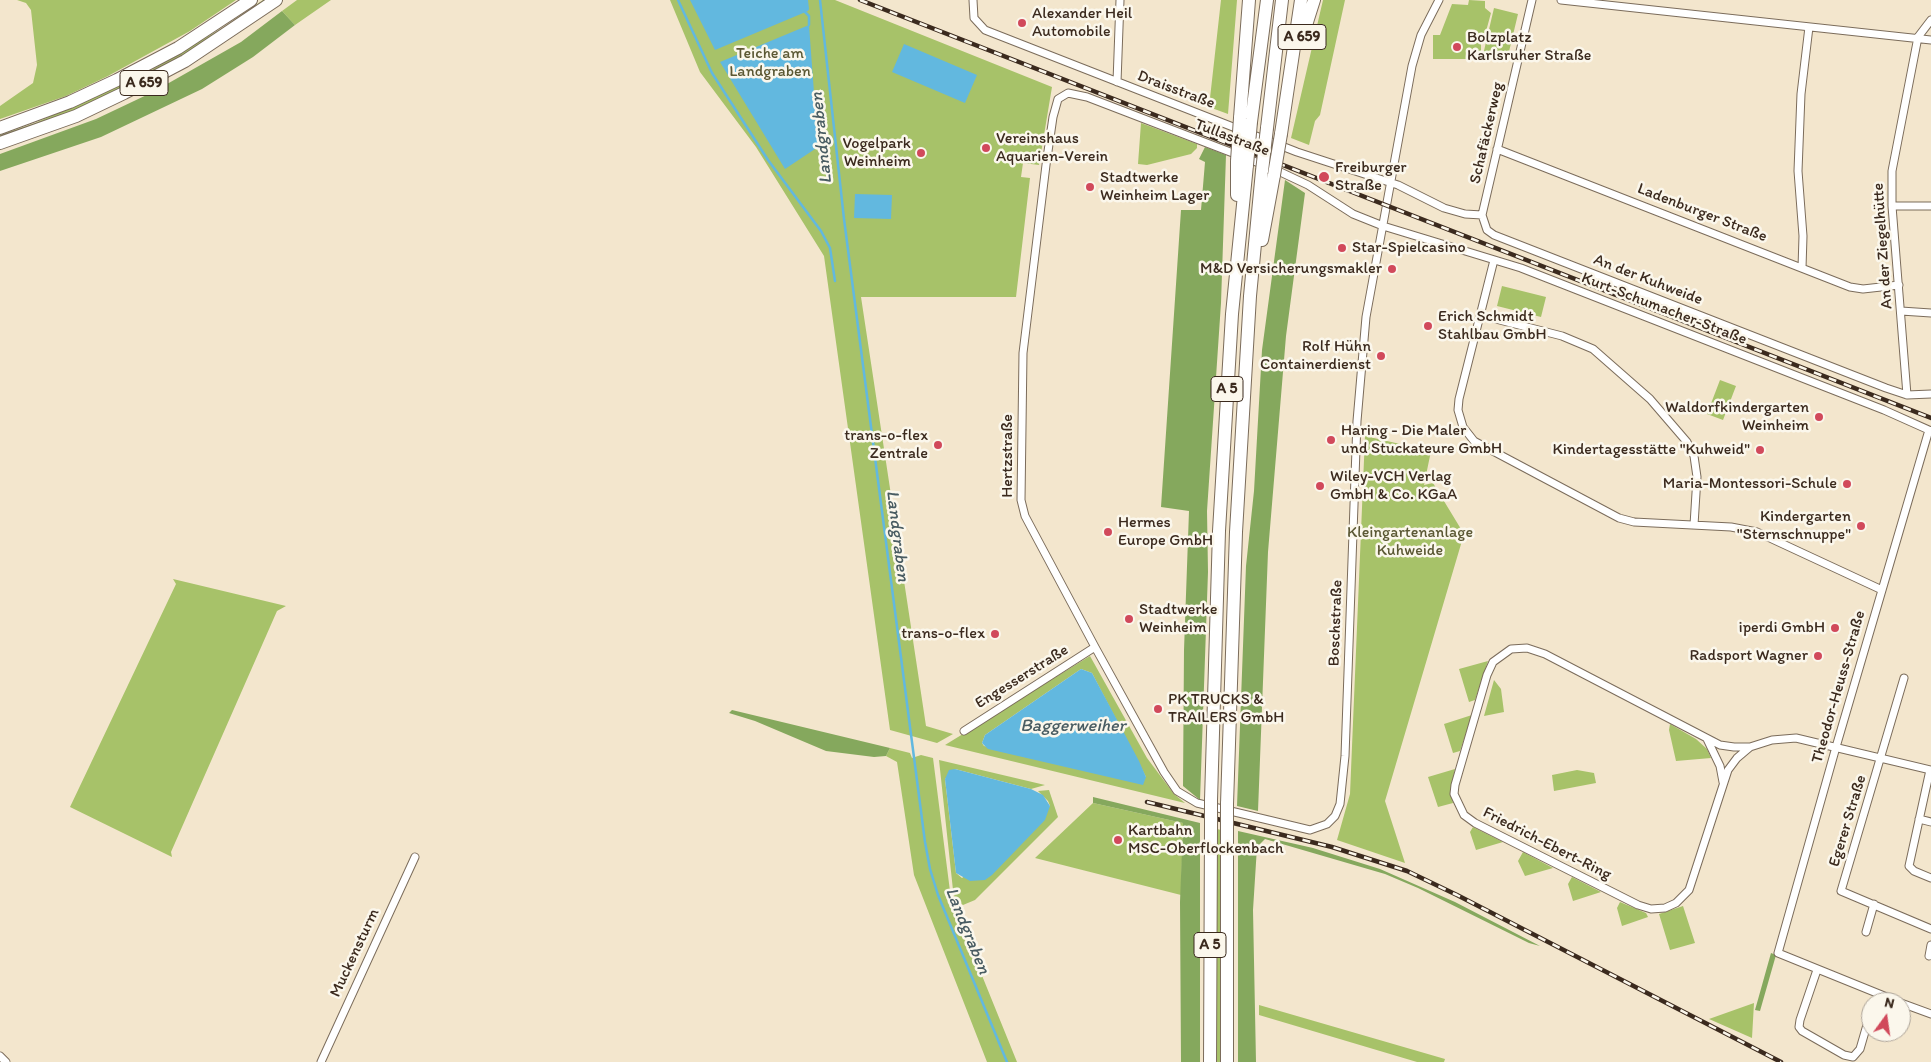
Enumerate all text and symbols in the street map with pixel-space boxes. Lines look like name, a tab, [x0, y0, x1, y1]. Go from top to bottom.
place label: Alexander Heil Automobile	[1032, 4, 1132, 42]
marker: Alexander Heil Automobile	[1016, 17, 1028, 29]
road number: A 659	[1278, 24, 1326, 50]
place label: Bolzplatz Karlsruher Straße	[1467, 28, 1591, 66]
marker: Bolzplatz Karlsruher Straße	[1451, 41, 1463, 53]
park label: Teiche am Landgraben	[729, 44, 811, 82]
street label: Draisstraße	[1135, 66, 1217, 114]
road number: A 659	[120, 70, 168, 96]
street label: Schafäckerweg	[1466, 80, 1508, 186]
water label: Landgraben	[806, 91, 838, 185]
street label: Tullastraße	[1192, 115, 1272, 161]
place label: Vereinshaus Aquarien-Verein	[996, 129, 1108, 167]
place label: Vogelpark Weinheim	[842, 134, 911, 172]
marker: Vereinshaus Aquarien-Verein	[980, 142, 992, 154]
marker: Vogelpark Weinheim	[915, 147, 927, 159]
place label: Freiburger Straße	[1335, 158, 1407, 196]
place label: Stadtwerke Weinheim Lager	[1100, 168, 1209, 206]
marker: Freiburger Straße	[1317, 170, 1331, 184]
street label: Ladenburger Straße	[1634, 179, 1770, 247]
marker: Stadtwerke Weinheim Lager	[1084, 181, 1096, 193]
street label: An der Ziegelhütte	[1869, 182, 1897, 310]
place label: Star-Spielcasino	[1352, 238, 1466, 258]
marker: Star-Spielcasino	[1336, 242, 1348, 254]
street label: An der Kuhweide	[1591, 250, 1705, 310]
place label: M&D Versicherungsmakler	[1200, 259, 1382, 279]
marker: M&D Versicherungsmakler	[1386, 263, 1398, 275]
street label: Kurt-Schumacher-Straße	[1579, 269, 1749, 349]
place label: Erich Schmidt Stahlbau GmbH	[1438, 307, 1547, 345]
marker: Erich Schmidt Stahlbau GmbH	[1422, 320, 1434, 332]
place label: Rolf Hühn Containerdienst	[1260, 337, 1371, 375]
marker: Rolf Hühn Containerdienst	[1375, 350, 1387, 362]
road number: A 5	[1211, 376, 1243, 402]
place label: Waldorfkindergarten Weinheim	[1665, 398, 1809, 436]
marker: Waldorfkindergarten Weinheim	[1813, 411, 1825, 423]
street label: Hertzstraße	[998, 414, 1018, 498]
place label: Haring - Die Maler und Stuckateure GmbH	[1341, 421, 1502, 459]
place label: trans-o-flex Zentrale	[844, 426, 928, 464]
marker: Haring - Die Maler und Stuckateure GmbH	[1325, 434, 1337, 446]
marker: trans-o-flex Zentrale	[932, 439, 944, 451]
place label: Kindertagesstätte "Kuhweid"	[1552, 440, 1750, 460]
marker: Kindertagesstätte "Kuhweid"	[1754, 444, 1766, 456]
place label: Wiley-VCH Verlag GmbH & Co. KGaA	[1330, 467, 1457, 505]
place label: Maria-Montessori-Schule	[1663, 474, 1837, 494]
marker: Maria-Montessori-Schule	[1841, 478, 1853, 490]
marker: Wiley-VCH Verlag GmbH & Co. KGaA	[1314, 480, 1326, 492]
water label: Landgraben	[881, 489, 913, 583]
place label: Kindergarten "Sternschnuppe"	[1737, 507, 1851, 545]
place label: Hermes Europe GmbH	[1118, 513, 1213, 551]
marker: Kindergarten "Sternschnuppe"	[1855, 520, 1867, 532]
park label: Kleingartenanlage Kuhweide	[1347, 523, 1473, 561]
marker: Hermes Europe GmbH	[1102, 526, 1114, 538]
street label: Boschstraße	[1325, 579, 1347, 667]
place label: Stadtwerke Weinheim	[1139, 600, 1217, 638]
street label: Theodor-Heuss-Straße	[1808, 608, 1870, 766]
marker: Stadtwerke Weinheim	[1123, 613, 1135, 625]
place label: iperdi GmbH	[1739, 618, 1825, 638]
marker: iperdi GmbH	[1829, 622, 1841, 634]
place label: trans-o-flex	[901, 624, 985, 644]
marker: trans-o-flex	[989, 628, 1001, 640]
street label: Engesserstraße	[972, 641, 1072, 713]
place label: Radsport Wagner	[1689, 646, 1808, 666]
marker: Radsport Wagner	[1812, 650, 1824, 662]
place label: PK TRUCKS & TRAILERS GmbH	[1168, 690, 1284, 728]
marker: PK TRUCKS & TRAILERS GmbH	[1152, 703, 1164, 715]
water label: Baggerweiher	[1020, 715, 1126, 737]
street label: Egerer Straße	[1825, 773, 1871, 869]
street label: Friedrich-Ebert-Ring	[1479, 803, 1615, 885]
place label: Kartbahn MSC-Oberflockenbach	[1128, 821, 1284, 859]
marker: Kartbahn MSC-Oberflockenbach	[1112, 834, 1124, 846]
water label: Landgraben	[940, 884, 994, 978]
street label: Muckensturm	[326, 906, 384, 1000]
road number: A 5	[1194, 932, 1226, 958]
north arrow	[1861, 992, 1911, 1042]
text: N	[1883, 994, 1896, 1012]

